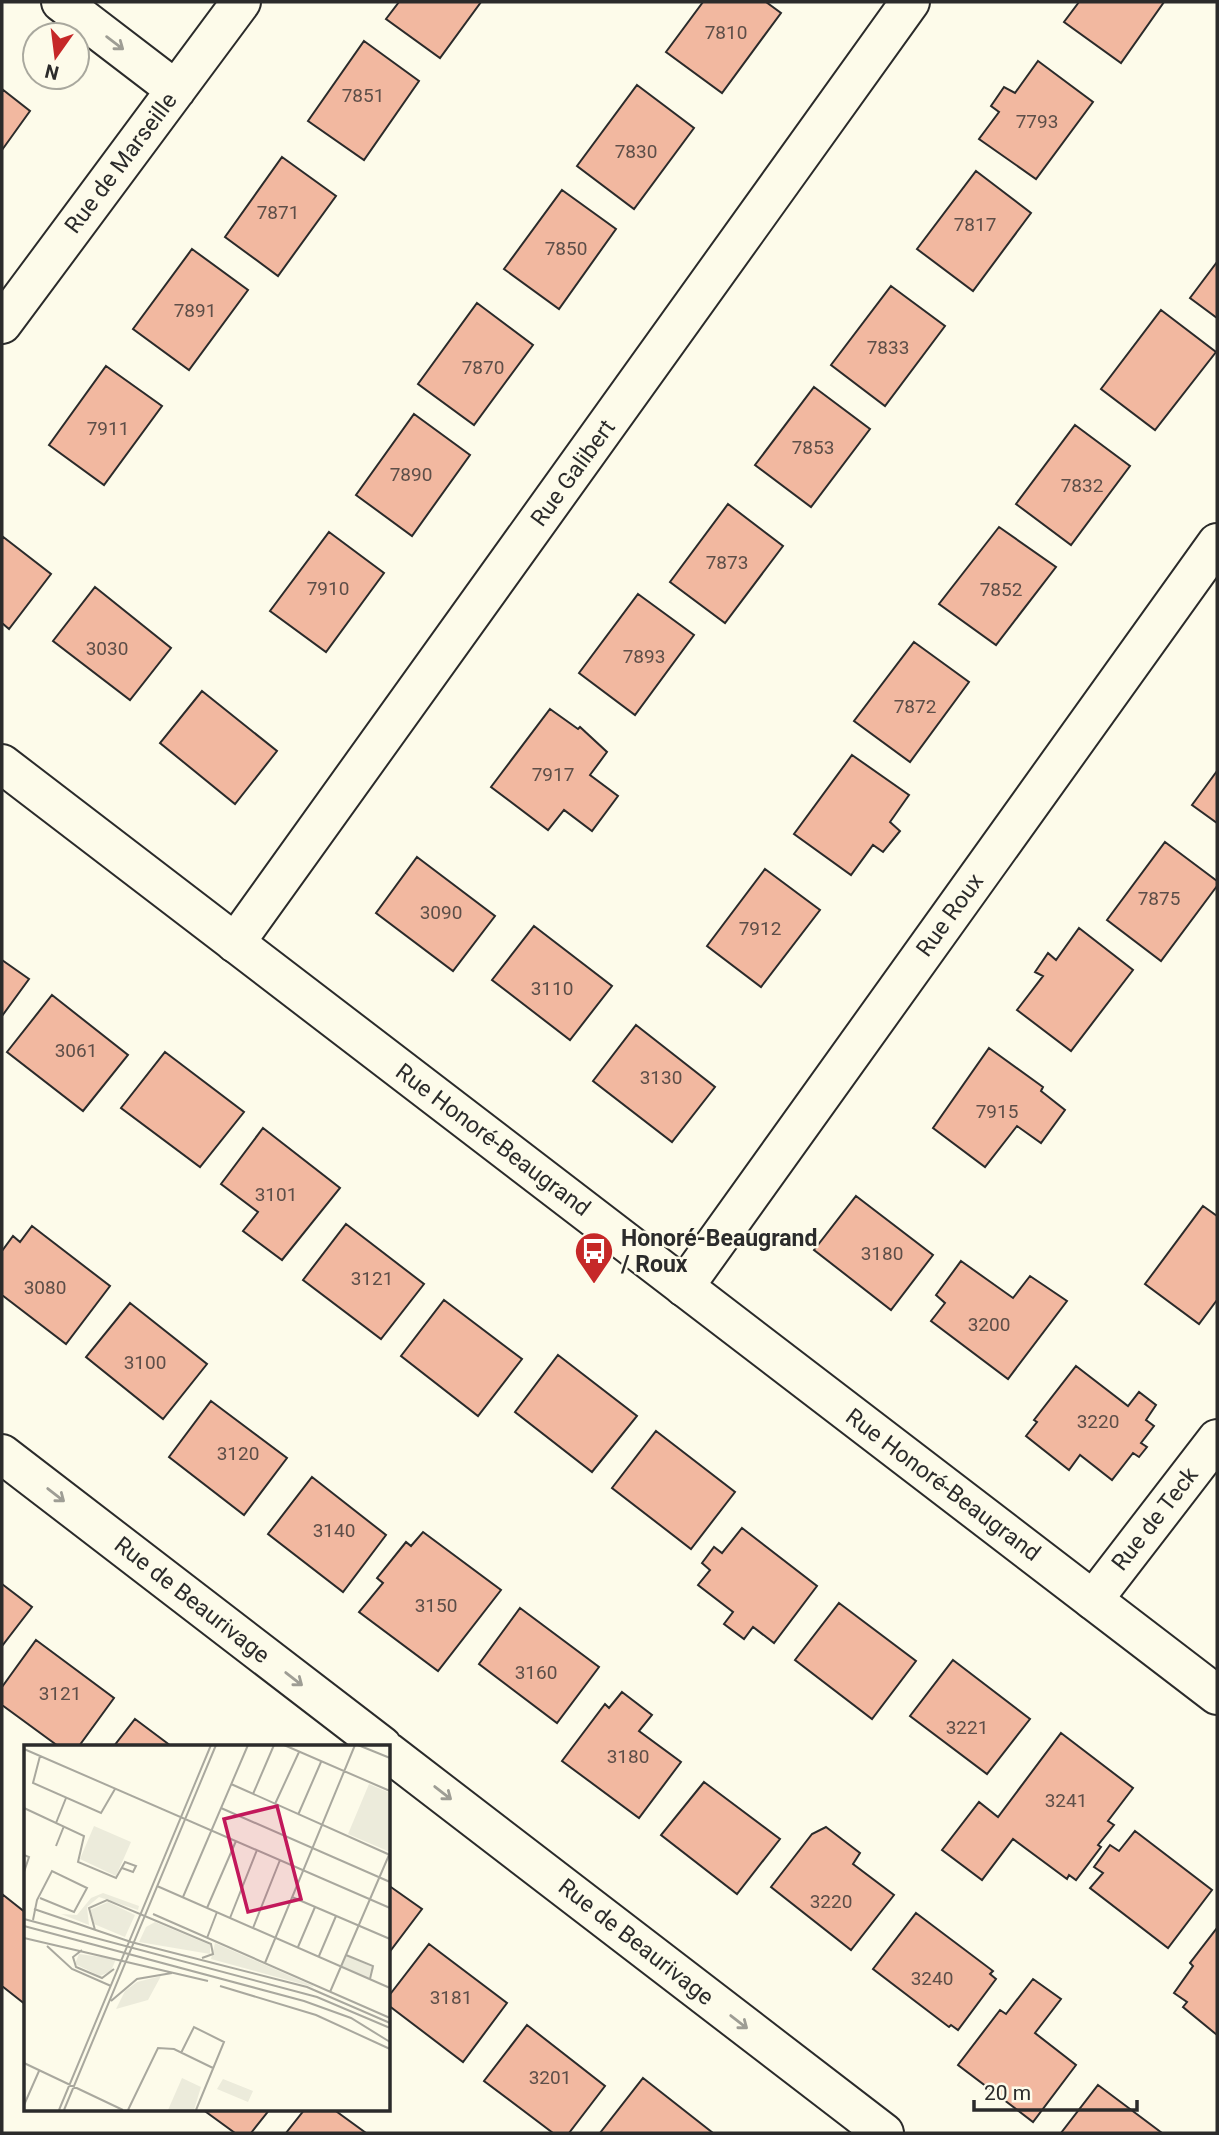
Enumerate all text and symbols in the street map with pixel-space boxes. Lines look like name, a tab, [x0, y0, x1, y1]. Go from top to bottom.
north arrow	[21, 21, 91, 91]
house number: 7810	[705, 21, 747, 44]
one-way arrow	[106, 36, 124, 51]
text: N	[43, 59, 61, 85]
house number: 7851	[342, 84, 384, 107]
street label: Rue de Marseille	[59, 87, 183, 239]
house number: 7793	[1016, 110, 1058, 133]
house number: 7830	[615, 140, 657, 163]
house number: 7871	[257, 201, 299, 224]
house number: 7817	[954, 213, 996, 236]
house number: 7850	[545, 237, 587, 260]
house number: 7891	[174, 299, 216, 322]
house number: 7833	[867, 336, 909, 359]
house number: 7870	[462, 356, 504, 379]
street label: Rue Galibert	[525, 414, 621, 532]
house number: 7911	[87, 417, 129, 440]
house number: 7853	[792, 436, 834, 459]
house number: 7890	[390, 463, 432, 486]
house number: 7832	[1061, 474, 1103, 497]
house number: 7873	[706, 551, 748, 574]
house number: 7910	[307, 577, 349, 600]
house number: 7852	[980, 578, 1022, 601]
house number: 3030	[86, 637, 128, 660]
house number: 7893	[623, 645, 665, 668]
house number: 7872	[894, 695, 936, 718]
house number: 7917	[532, 763, 574, 786]
street label: Rue Roux	[911, 868, 989, 962]
house number: 7875	[1138, 887, 1180, 910]
house number: 3090	[420, 901, 462, 924]
house number: 7912	[739, 917, 781, 940]
house number: 3110	[531, 977, 573, 1000]
house number: 3061	[55, 1039, 97, 1062]
street label: Rue Honoré-Beaugrand	[390, 1058, 596, 1222]
house number: 3130	[640, 1066, 682, 1089]
house number: 7915	[976, 1100, 1018, 1123]
house number: 3101	[255, 1183, 297, 1206]
place label: Honoré-Beaugrand / Roux	[620, 1225, 817, 1278]
bus stop icon: Honoré-Beaugrand / Roux	[573, 1230, 615, 1285]
house number: 3180	[861, 1242, 903, 1265]
house number: 3121	[351, 1267, 393, 1290]
house number: 3080	[24, 1276, 66, 1299]
house number: 3200	[968, 1313, 1010, 1336]
house number: 3100	[124, 1351, 166, 1374]
street label: Rue Honoré-Beaugrand	[840, 1403, 1046, 1567]
house number: 3220	[1077, 1410, 1119, 1433]
house number: 3120	[217, 1442, 259, 1465]
street label: Rue de Teck	[1106, 1462, 1204, 1576]
one-way arrow	[46, 1488, 65, 1503]
house number: 3140	[313, 1519, 355, 1542]
street label: Rue de Beaurivage	[109, 1531, 275, 1669]
house number: 3150	[415, 1594, 457, 1617]
house number: 3160	[515, 1661, 557, 1684]
one-way arrow	[285, 1672, 303, 1687]
house number: 3121	[39, 1682, 81, 1705]
house number: 3221	[946, 1716, 988, 1739]
inset map	[24, 1745, 390, 2110]
house number: 3180	[607, 1745, 649, 1768]
one-way arrow	[433, 1786, 451, 1801]
house number: 3241	[1045, 1789, 1087, 1812]
street label: Rue de Beaurivage	[553, 1873, 719, 2011]
house number: 3220	[810, 1890, 852, 1913]
house number: 3240	[911, 1967, 953, 1990]
house number: 3181	[430, 1986, 472, 2009]
one-way arrow	[730, 2014, 748, 2029]
house number: 3201	[529, 2066, 571, 2089]
scale bar	[974, 2068, 1137, 2112]
text: 20 m	[984, 2081, 1031, 2105]

